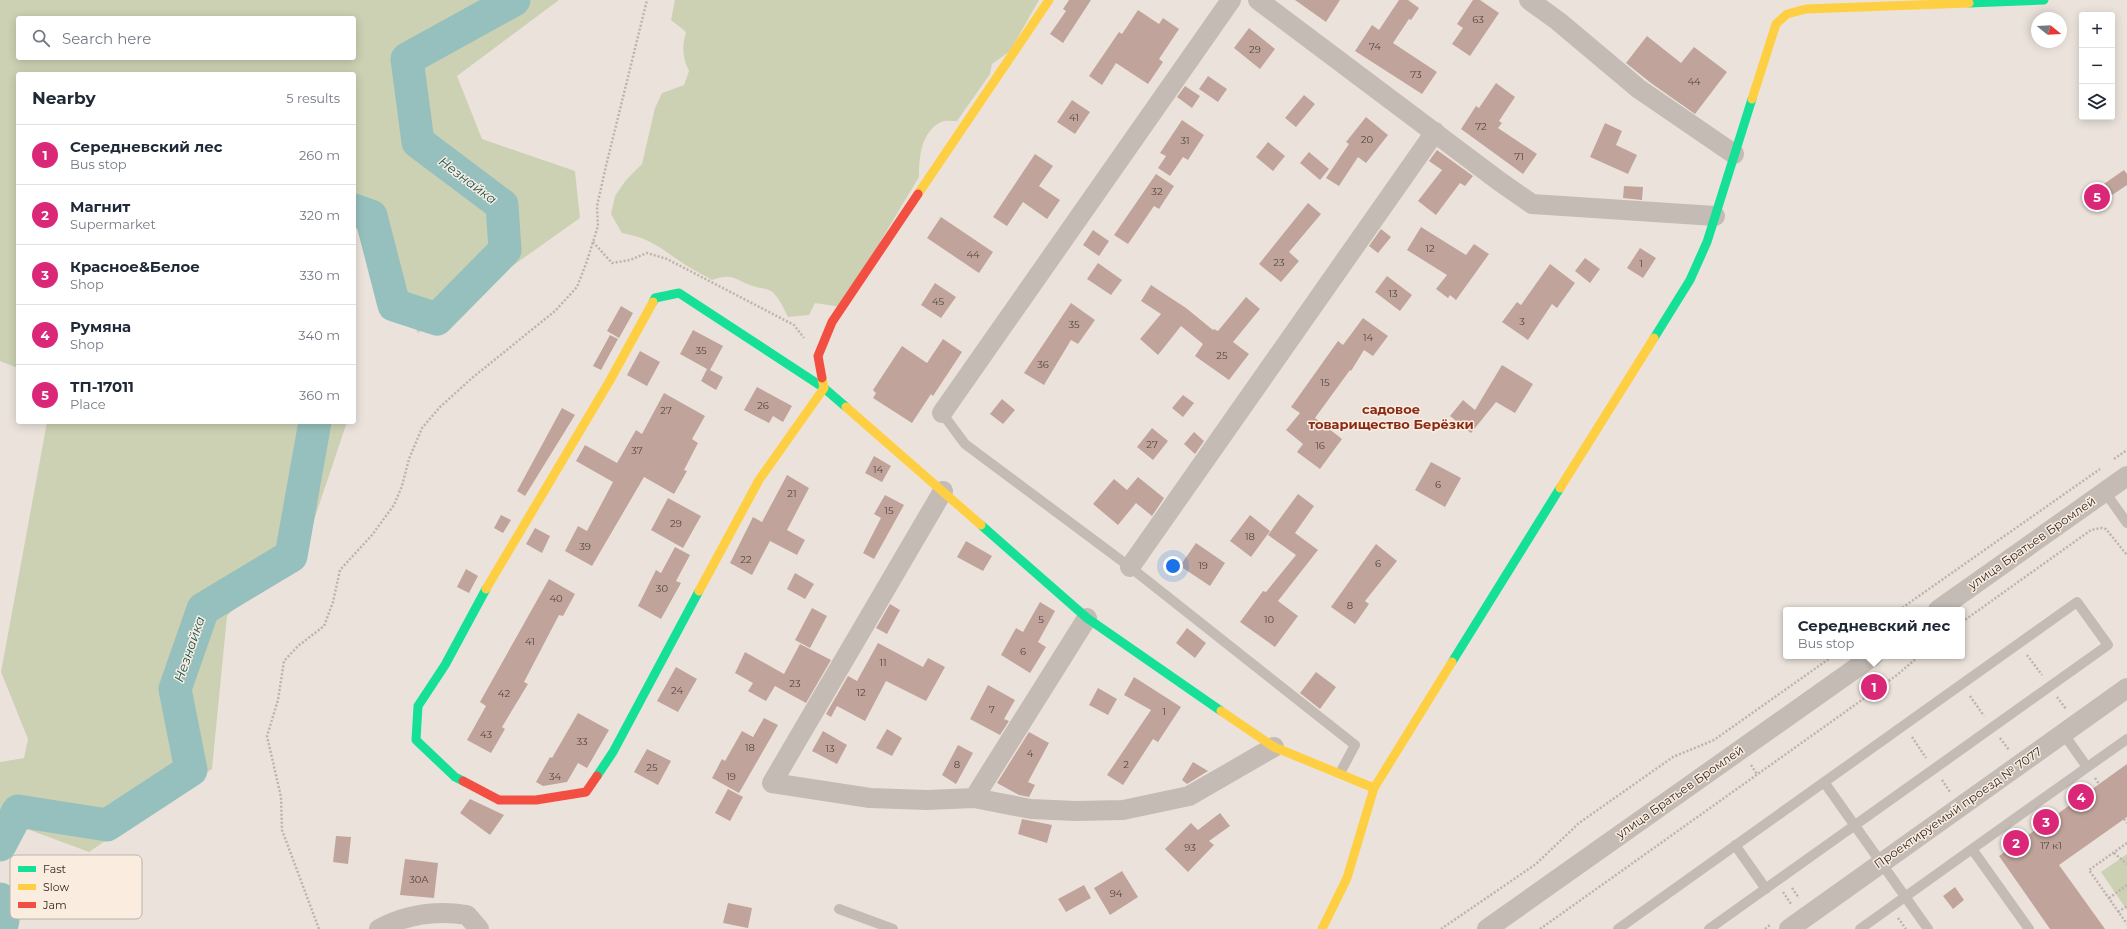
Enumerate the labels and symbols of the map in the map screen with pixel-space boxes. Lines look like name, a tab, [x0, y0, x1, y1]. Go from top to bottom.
north arrow	[2031, 12, 2067, 48]
house number: 63	[1472, 13, 1484, 26]
house number: 74	[1369, 40, 1381, 53]
house number: 29	[1249, 43, 1261, 56]
house number: 73	[1410, 68, 1422, 81]
house number: 44	[1687, 75, 1701, 88]
house number: 41	[1069, 111, 1079, 124]
house number: 72	[1475, 120, 1487, 133]
house number: 20	[1361, 133, 1374, 146]
house number: 31	[1180, 134, 1190, 147]
house number: 71	[1514, 150, 1524, 163]
water label: Незнайка	[436, 153, 500, 207]
pin: 5	[2084, 182, 2110, 212]
house number: 32	[1151, 185, 1163, 198]
house number: 12	[1425, 242, 1435, 255]
house number: 44	[966, 248, 980, 261]
house number: 23	[1273, 256, 1285, 269]
house number: 1	[1639, 257, 1643, 270]
house number: 13	[1388, 287, 1398, 300]
house number: 45	[932, 295, 944, 308]
house number: 3	[1519, 315, 1525, 328]
house number: 35	[1068, 318, 1080, 331]
house number: 14	[1363, 331, 1373, 344]
house number: 35	[695, 344, 707, 357]
house number: 25	[1216, 349, 1228, 362]
house number: 36	[1037, 358, 1049, 371]
house number: 15	[1320, 376, 1330, 389]
house number: 26	[757, 399, 769, 412]
district label: садовое товарищество Берёзки	[1308, 401, 1474, 432]
house number: 27	[660, 404, 672, 417]
house number: 27	[1146, 438, 1158, 451]
house number: 16	[1315, 439, 1325, 452]
house number: 37	[631, 444, 643, 457]
house number: 14	[873, 463, 883, 476]
house number: 6	[1435, 478, 1441, 491]
house number: 21	[787, 487, 797, 500]
street label: улица Братьев Бромлей	[1964, 493, 2098, 593]
house number: 15	[884, 504, 894, 517]
house number: 29	[670, 517, 682, 530]
house number: 18	[1245, 530, 1255, 543]
house number: 39	[579, 540, 591, 553]
house number: 22	[740, 553, 752, 566]
your location	[1163, 556, 1183, 576]
house number: 6	[1375, 557, 1381, 570]
house number: 19	[1198, 559, 1208, 572]
house number: 30	[656, 582, 669, 595]
house number: 40	[549, 592, 563, 605]
house number: 8	[1347, 599, 1353, 612]
house number: 5	[1038, 613, 1044, 626]
house number: 10	[1264, 613, 1274, 626]
water label: Незнайка	[170, 614, 208, 684]
house number: 41	[525, 635, 535, 648]
house number: 6	[1020, 645, 1026, 658]
house number: 11	[879, 656, 887, 669]
pin: 1	[1861, 672, 1887, 702]
house number: 23	[789, 677, 801, 690]
house number: 24	[671, 684, 683, 697]
house number: 12	[856, 686, 866, 699]
house number: 42	[498, 687, 510, 700]
house number: 7	[989, 703, 995, 716]
house number: 1	[1162, 705, 1166, 718]
house number: 43	[480, 728, 492, 741]
house number: 33	[576, 735, 588, 748]
house number: 18	[745, 741, 755, 754]
house number: 13	[825, 742, 835, 755]
street label: улица Братьев Бромлей	[1612, 742, 1746, 842]
street label: Проектируемый проезд № 7077	[1871, 744, 2044, 871]
house number: 4	[1027, 747, 1034, 760]
house number: 8	[954, 758, 960, 771]
house number: 2	[1123, 758, 1129, 771]
house number: 25	[646, 761, 658, 774]
house number: 34	[549, 770, 562, 783]
house number: 19	[726, 770, 736, 783]
pin: 4	[2068, 782, 2094, 812]
pin: 3	[2033, 807, 2059, 837]
pin: 2	[2003, 828, 2029, 858]
house number: 17 к1	[2040, 839, 2062, 852]
house number: 93	[1184, 841, 1196, 854]
legend	[10, 855, 142, 919]
text: Fast	[43, 862, 67, 876]
house number: 30А	[409, 873, 429, 886]
text: Slow	[43, 880, 69, 894]
house number: 94	[1110, 887, 1123, 900]
text: Jam	[42, 898, 67, 912]

